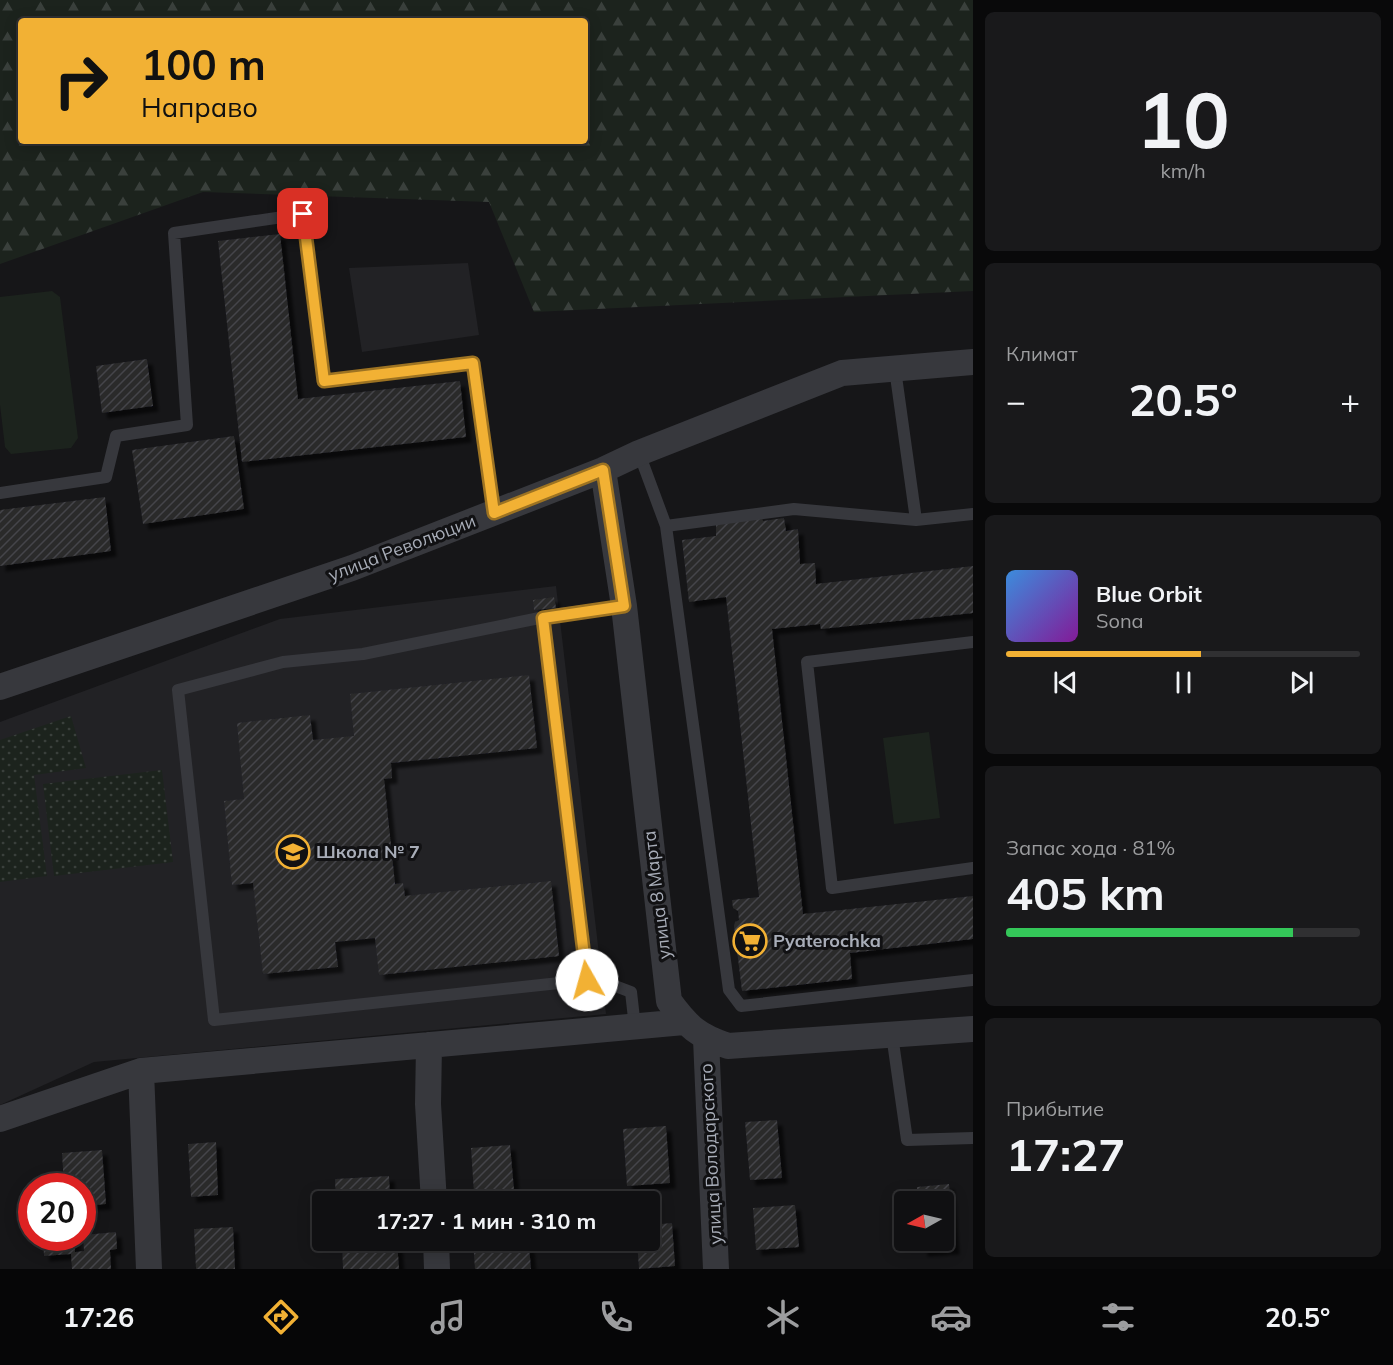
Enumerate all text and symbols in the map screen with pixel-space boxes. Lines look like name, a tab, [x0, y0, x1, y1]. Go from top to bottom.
text: 100 m	[141, 38, 266, 91]
icon: right	[42, 42, 120, 120]
text: 10	[1136, 70, 1230, 168]
text: Направо	[141, 90, 258, 124]
text: km/h	[1160, 158, 1206, 183]
pin	[277, 188, 328, 239]
icon: arrive	[286, 197, 319, 230]
text: Климат	[1006, 341, 1078, 366]
text: 20.5°	[1128, 371, 1238, 427]
text: −	[1006, 380, 1026, 421]
text: +	[1340, 380, 1360, 421]
street label: улица Революции	[325, 509, 479, 586]
text: Blue Orbit	[1096, 580, 1202, 608]
text: Sona	[1096, 608, 1144, 633]
icon: previous	[1049, 666, 1082, 699]
icon: pause	[1167, 666, 1200, 699]
icon: next	[1285, 666, 1318, 699]
street label: улица 8 Марта	[637, 830, 676, 961]
school or university icon: Школа № 7	[275, 834, 311, 870]
text: Запас хода · 81%	[1006, 835, 1175, 860]
place label: Школа № 7	[316, 840, 420, 863]
text: 405 km	[1006, 865, 1165, 921]
supermarket icon: Pyaterochka	[732, 923, 768, 959]
place label: Pyaterochka	[773, 929, 881, 952]
position arrow	[555, 948, 619, 1012]
street label: улица Володарского	[694, 1063, 727, 1245]
text: Прибытие	[1006, 1096, 1104, 1121]
text: 17:27	[1006, 1126, 1125, 1182]
speed limit sign: 20	[18, 1173, 96, 1251]
north arrow	[894, 1191, 954, 1251]
map controls	[894, 1191, 954, 1251]
text: 17:27 · 1 мин · 310 m	[376, 1207, 596, 1235]
icon: directions	[260, 1296, 302, 1338]
icon: music	[427, 1296, 469, 1338]
icon: phone	[595, 1296, 637, 1338]
icon: climate	[762, 1296, 804, 1338]
icon: car	[930, 1296, 972, 1338]
icon: filters	[1097, 1296, 1139, 1338]
text: 17:26	[63, 1300, 134, 1334]
text: 20.5°	[1265, 1300, 1330, 1334]

